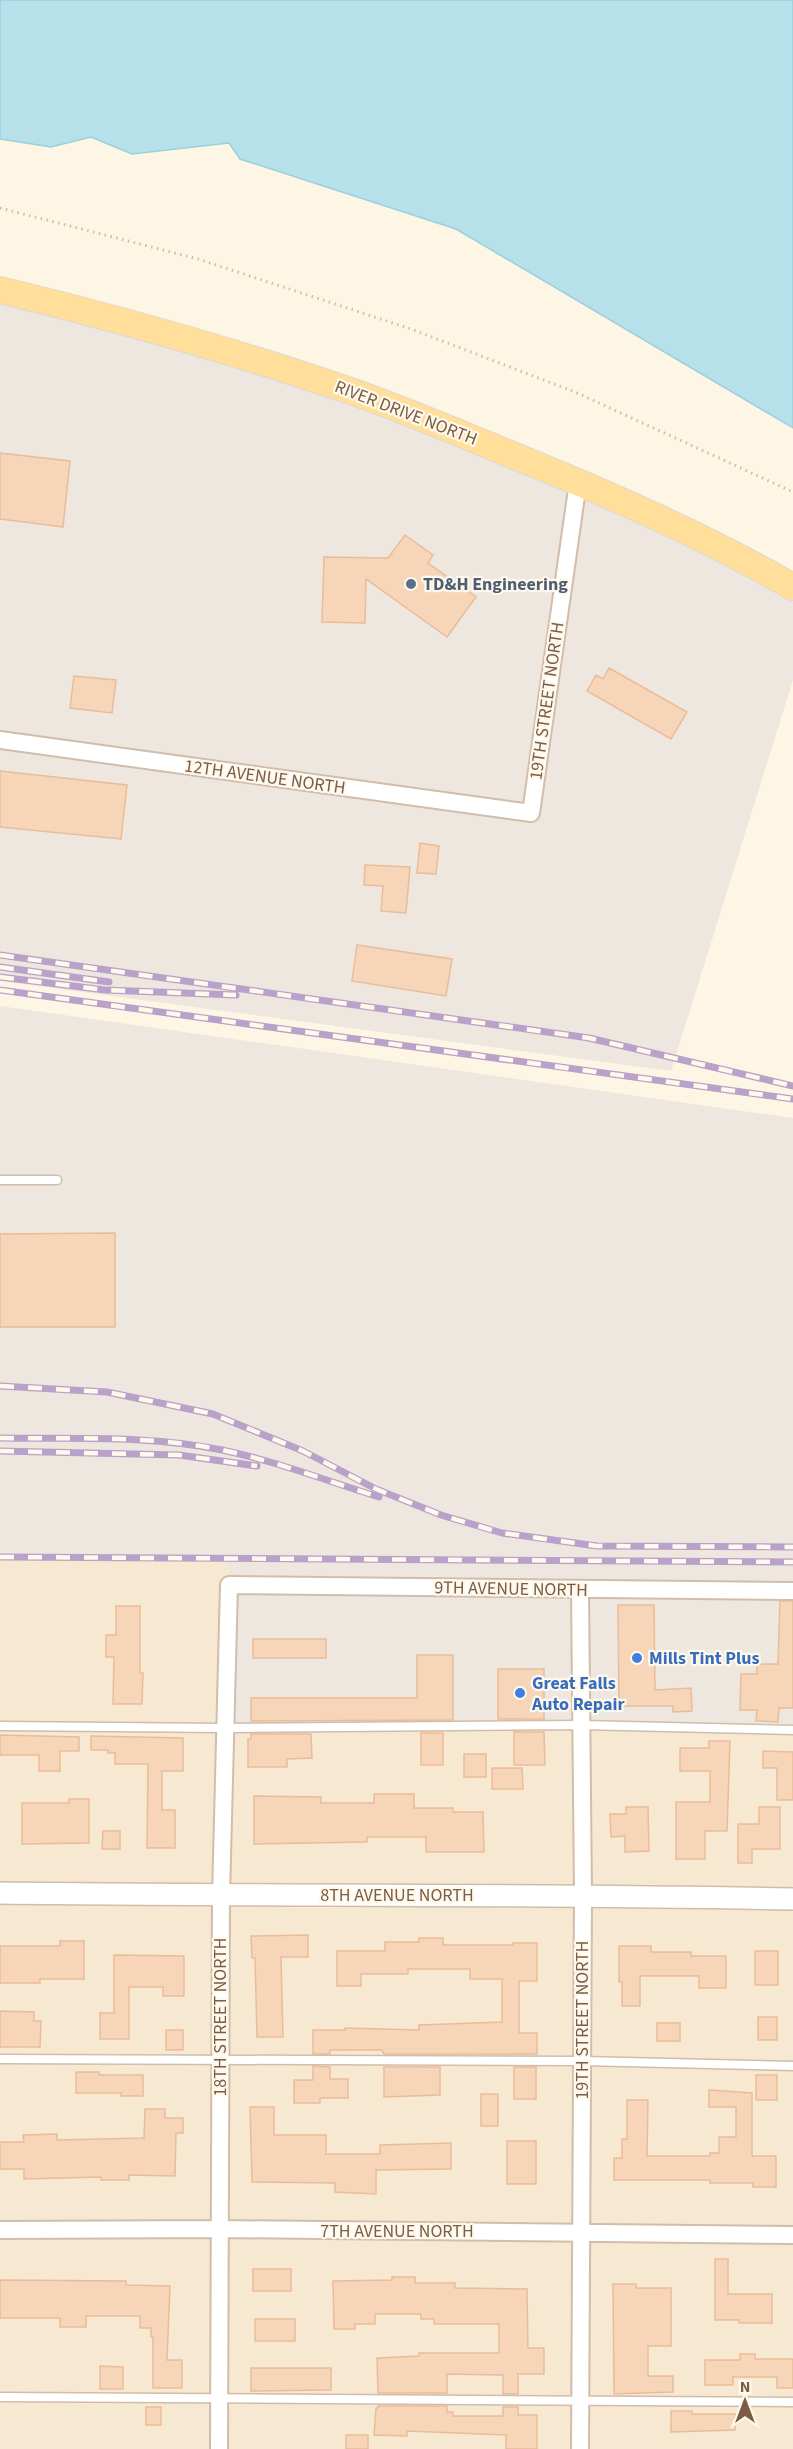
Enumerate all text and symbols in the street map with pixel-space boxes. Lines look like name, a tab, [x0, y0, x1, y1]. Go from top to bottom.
street label: RIVER DRIVE NORTH	[331, 374, 481, 452]
place label: TD&H Engineering	[423, 572, 568, 597]
marker: TD&H Engineering	[404, 577, 418, 591]
street label: 19TH STREET NORTH	[524, 620, 570, 782]
street label: 12TH AVENUE NORTH	[183, 753, 347, 801]
street label: 9TH AVENUE NORTH	[434, 1575, 588, 1603]
place label: Mills Tint Plus	[649, 1646, 759, 1671]
marker: Mills Tint Plus	[630, 1651, 644, 1665]
place label: Great Falls Auto Repair	[531, 1671, 625, 1717]
marker: Great Falls Auto Repair	[513, 1686, 527, 1700]
street label: 8TH AVENUE NORTH	[320, 1883, 474, 1908]
street label: 18TH STREET NORTH	[208, 1937, 233, 2097]
street label: 19TH STREET NORTH	[570, 1940, 595, 2100]
street label: 7TH AVENUE NORTH	[320, 2219, 474, 2244]
north arrow	[715, 2371, 775, 2431]
text: N	[740, 2376, 750, 2398]

